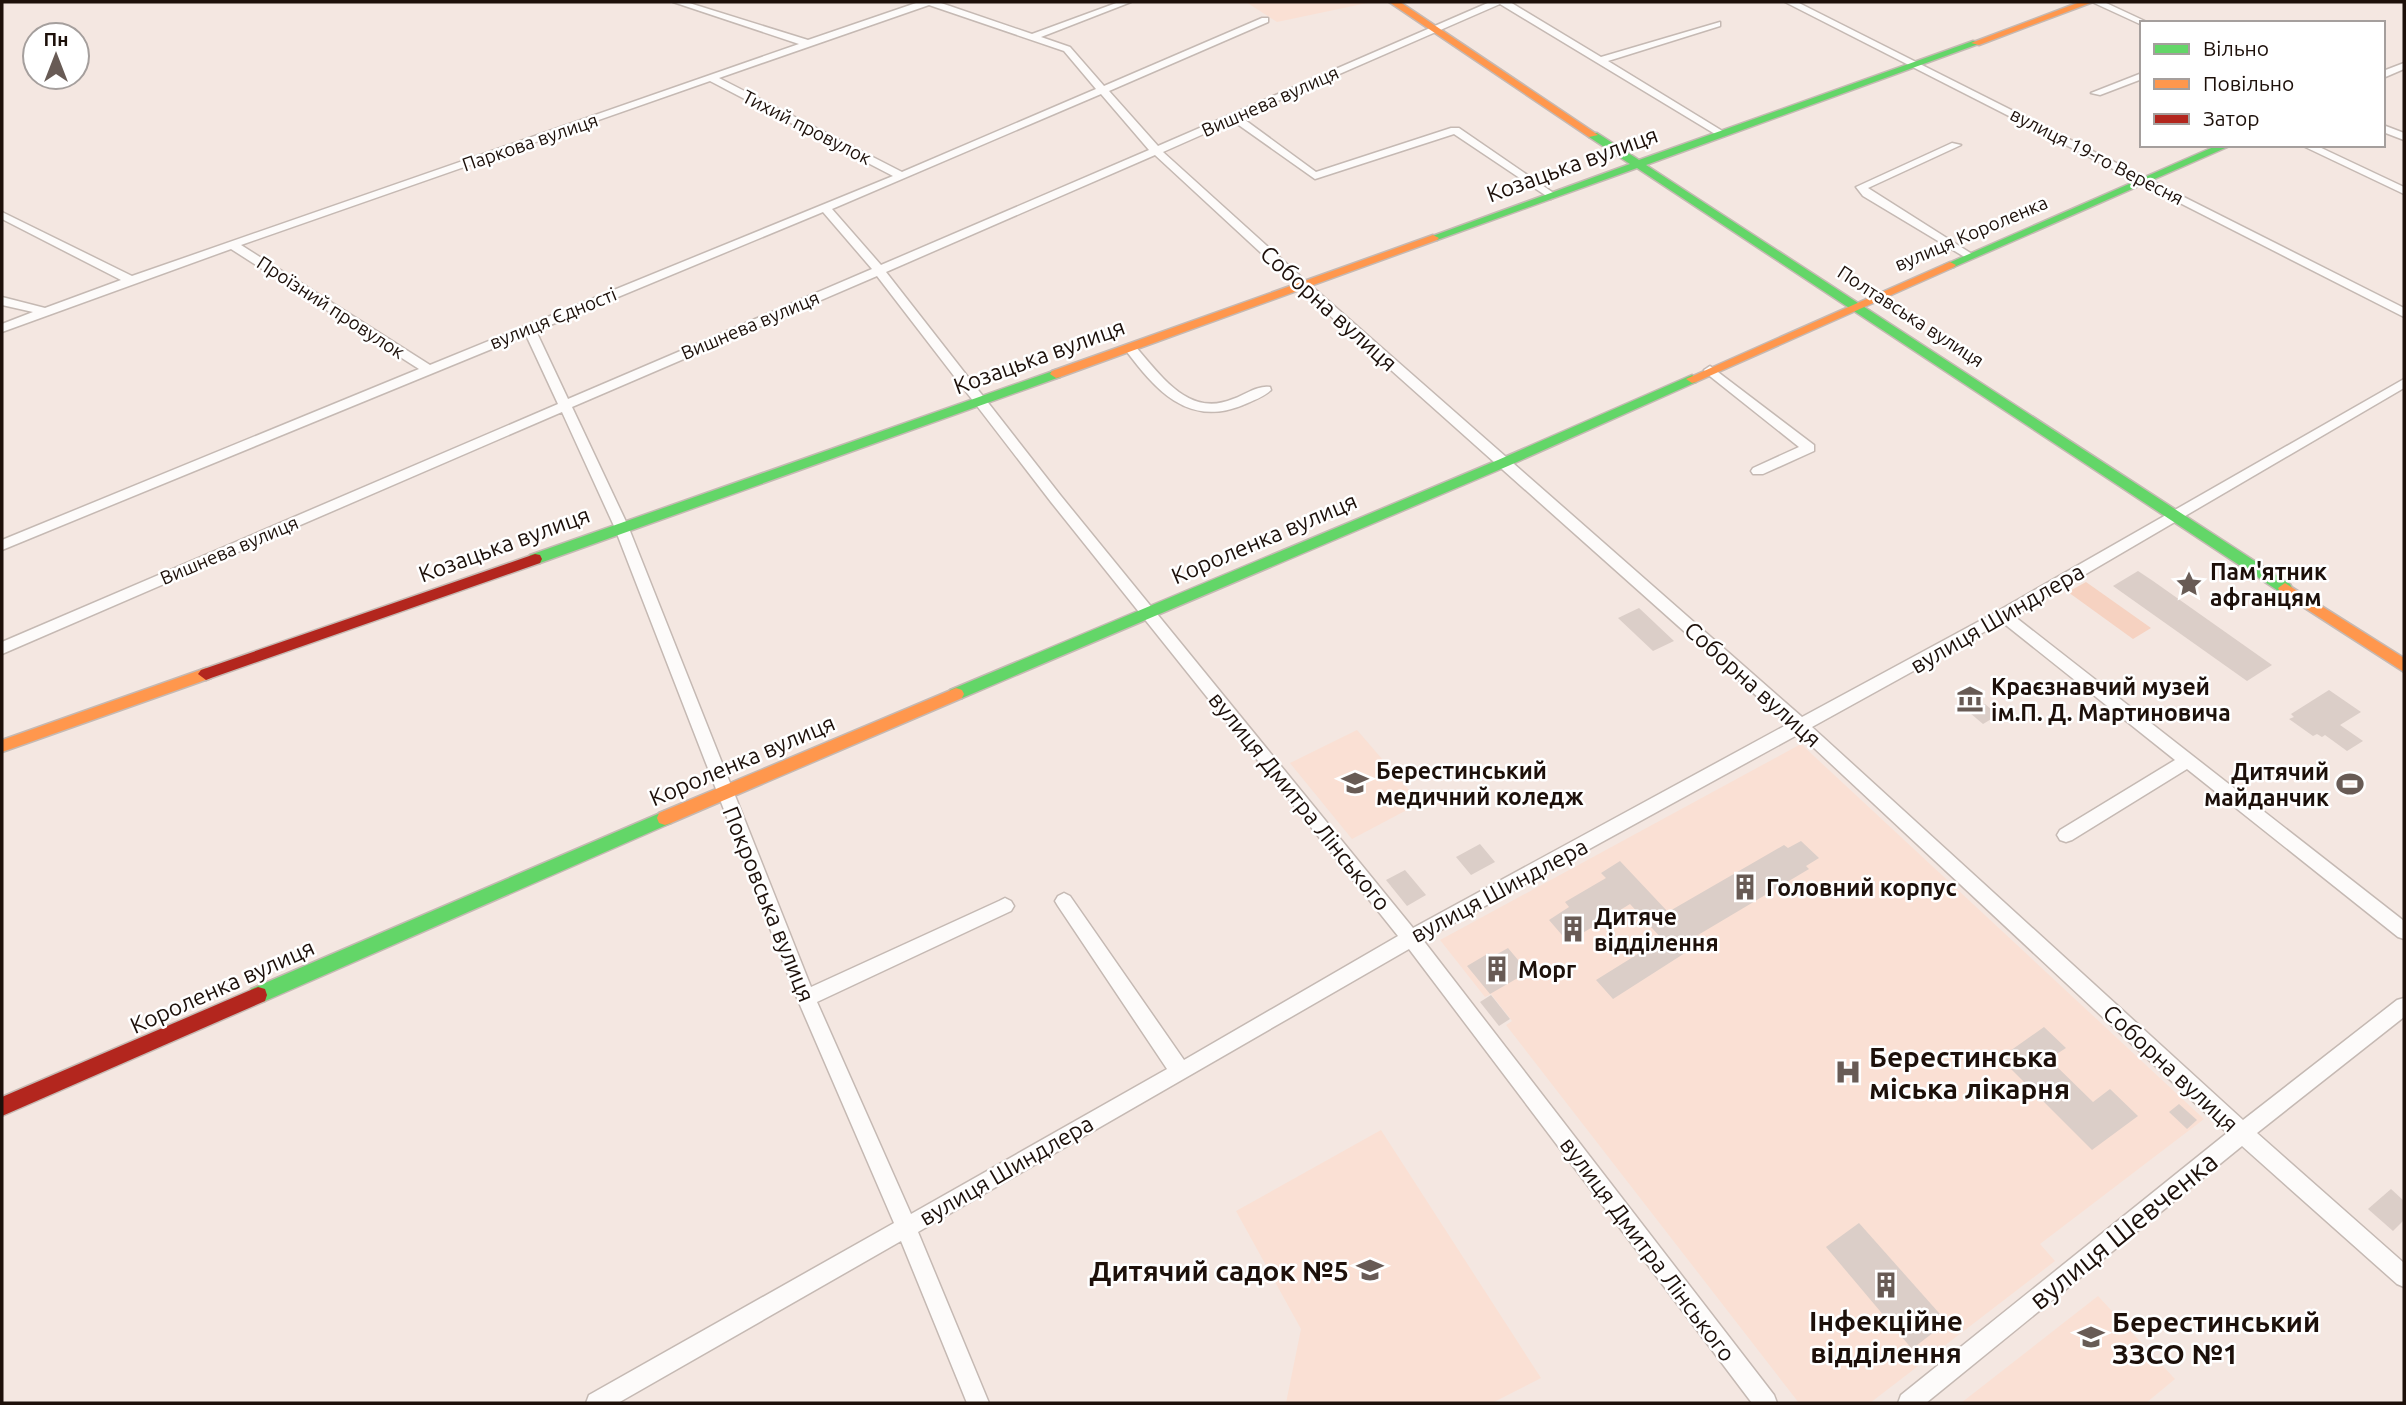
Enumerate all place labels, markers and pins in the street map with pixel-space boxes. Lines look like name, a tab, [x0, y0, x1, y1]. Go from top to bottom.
place label: Пам'ятник афганцям	[2210, 559, 2327, 610]
place icon: Пам'ятник афганцям	[2174, 569, 2204, 599]
place label: Краєзнавчий музей ім.П. Д. Мартиновича	[1991, 674, 2231, 725]
museum icon: Краєзнавчий музей ім.П. Д. Мартиновича	[1955, 684, 1985, 714]
place label: Берестинський медичний коледж	[1376, 758, 1584, 809]
place label: Дитячий майданчик	[2204, 759, 2329, 810]
school or university icon: Берестинський медичний коледж	[1340, 768, 1370, 798]
sports icon: Дитячий майданчик	[2335, 769, 2365, 799]
building icon: Головний корпус	[1730, 872, 1760, 902]
place label: Головний корпус	[1766, 875, 1957, 900]
place label: Дитяче відділення	[1594, 904, 1719, 955]
building icon: Дитяче відділення	[1558, 914, 1588, 944]
building icon: Морг	[1482, 954, 1512, 984]
place label: Морг	[1518, 957, 1576, 982]
place label: Берестинська міська лікарня	[1869, 1041, 2070, 1104]
hospital icon: Берестинська міська лікарня	[1833, 1057, 1863, 1087]
place label: Дитячий садок №5	[1089, 1255, 1349, 1286]
school or university icon: Дитячий садок №5	[1355, 1255, 1385, 1285]
building icon: Інфекційне відділення	[1871, 1270, 1901, 1300]
place label: Інфекційне відділення	[1809, 1305, 1963, 1368]
place label: Берестинський ЗЗСО №1	[2112, 1306, 2320, 1369]
school or university icon: Берестинський ЗЗСО №1	[2076, 1322, 2106, 1352]

